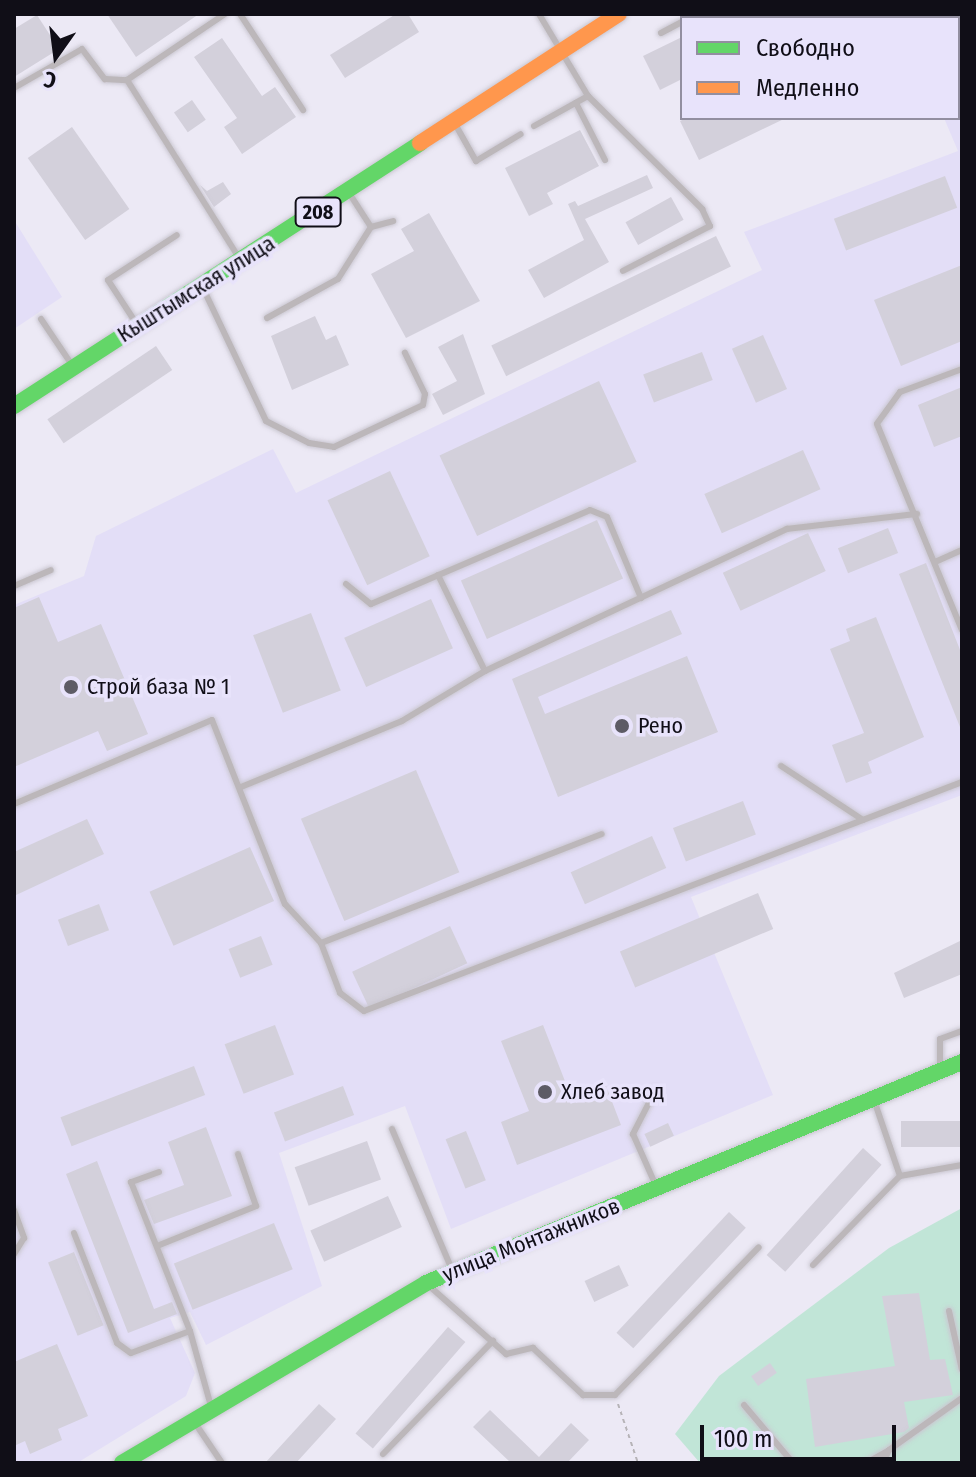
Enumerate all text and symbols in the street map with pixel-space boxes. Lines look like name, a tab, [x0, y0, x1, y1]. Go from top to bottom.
north arrow	[16, 16, 96, 96]
legend	[680, 16, 960, 120]
text: Свободно	[756, 34, 855, 62]
text: С	[41, 65, 59, 94]
text: Медленно	[756, 74, 859, 102]
road number: 208	[294, 196, 342, 228]
street label: Кыштымская улица	[113, 230, 279, 348]
place label: Строй база № 1	[87, 674, 230, 700]
marker: Строй база № 1	[62, 678, 80, 696]
place label: Рено	[638, 713, 683, 739]
marker: Рено	[613, 717, 631, 735]
place label: Хлеб завод	[561, 1079, 664, 1105]
marker: Хлеб завод	[536, 1083, 554, 1101]
street label: улица Монтажников	[439, 1192, 623, 1288]
scale bar	[704, 1409, 900, 1459]
text: 100 m	[714, 1425, 772, 1453]

